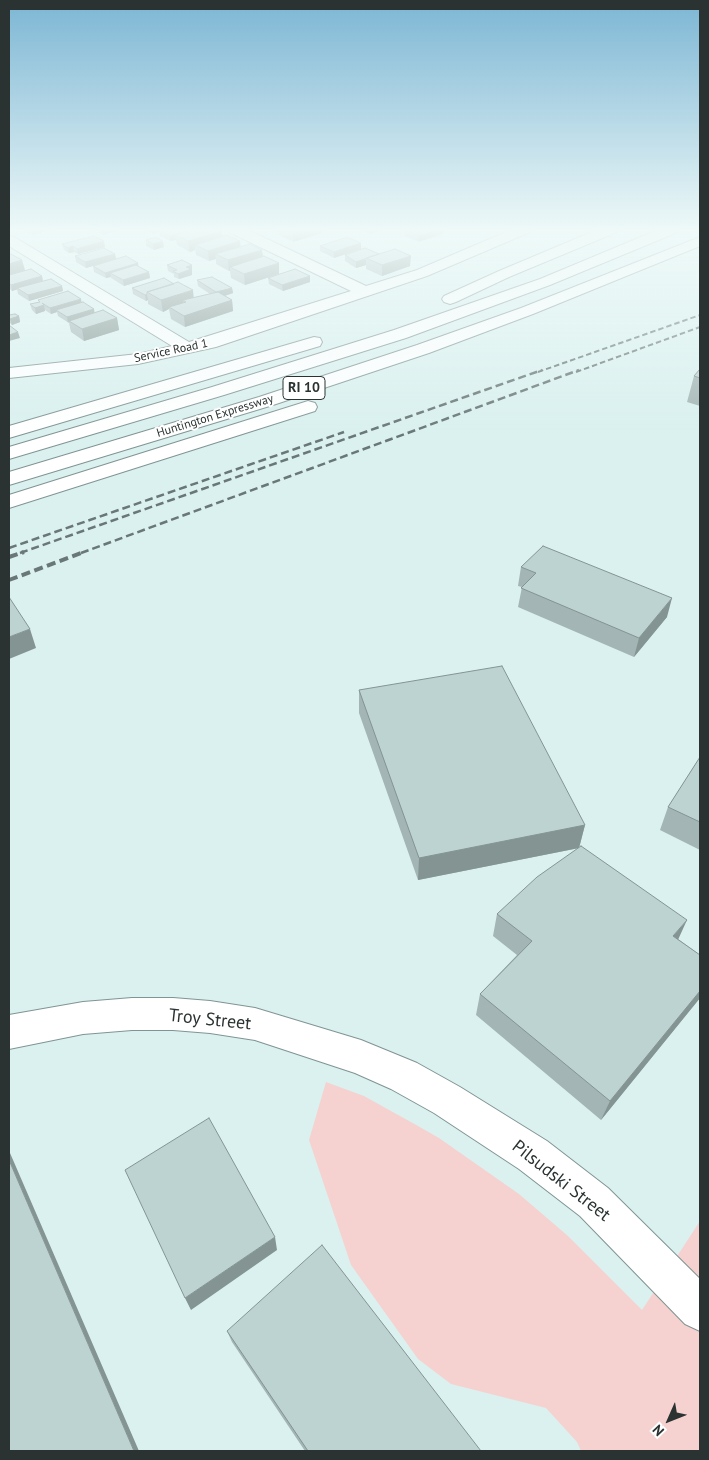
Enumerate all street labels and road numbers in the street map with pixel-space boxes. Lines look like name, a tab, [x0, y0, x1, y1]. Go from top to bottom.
street label: Service Road 1	[133, 336, 209, 366]
road number: RI 10	[283, 376, 325, 399]
street label: Huntington Expressway	[155, 391, 275, 441]
street label: Troy Street	[168, 1005, 252, 1035]
street label: Pilsudski Street	[508, 1136, 614, 1226]

